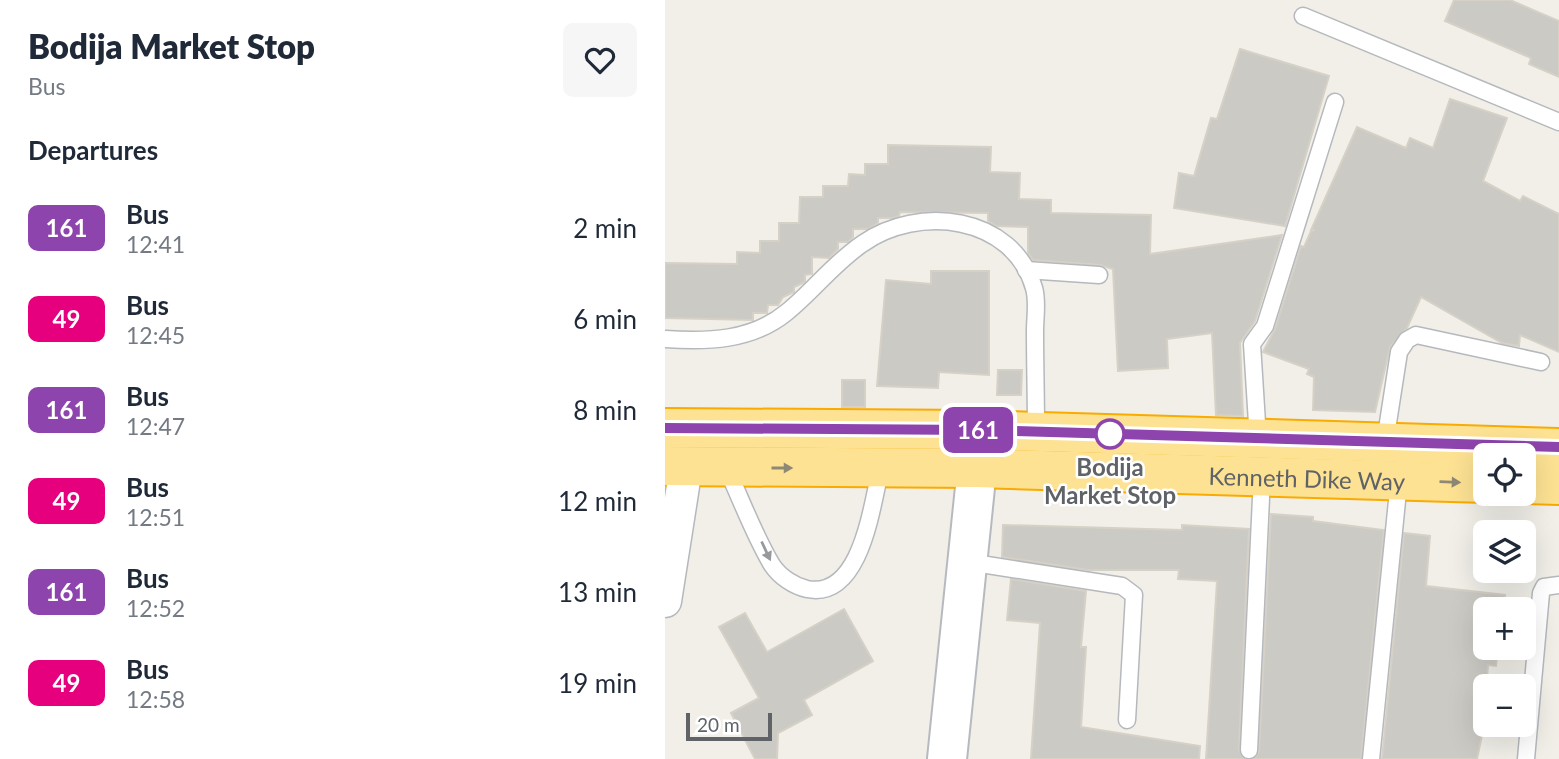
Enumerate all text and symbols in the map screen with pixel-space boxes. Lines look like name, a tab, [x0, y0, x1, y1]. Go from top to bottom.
button: heart	[563, 23, 637, 97]
text: Bodija Market Stop	[28, 26, 315, 66]
text: Bus	[28, 72, 65, 100]
text: Departures	[28, 134, 158, 166]
text: Bus	[126, 198, 169, 230]
text: 2 min	[573, 212, 637, 244]
text: 161	[46, 213, 87, 242]
text: 12:41	[126, 230, 185, 258]
text: Bus	[126, 289, 169, 321]
text: 6 min	[573, 303, 637, 335]
text: 49	[53, 304, 80, 333]
text: 12:45	[126, 321, 185, 349]
text: Bus	[126, 380, 169, 412]
text: 8 min	[573, 394, 637, 426]
text: 161	[46, 395, 87, 424]
line badge: 161	[938, 407, 1018, 453]
text: 12:47	[126, 412, 185, 440]
text: 161	[957, 415, 999, 444]
marker: Bodija Market Stop	[1095, 419, 1125, 449]
map controls	[1473, 443, 1536, 737]
button: locate	[1473, 443, 1536, 506]
place label: Bodija Market Stop	[1044, 452, 1176, 509]
street label: Kenneth Dike Way	[1208, 460, 1406, 495]
one-way arrow	[771, 462, 793, 474]
text: Bus	[126, 471, 169, 503]
one-way arrow	[1440, 477, 1462, 488]
text: 12 min	[558, 485, 637, 517]
text: 49	[53, 486, 80, 515]
text: 12:51	[126, 503, 185, 531]
button: layers	[1473, 520, 1536, 583]
one-way arrow	[760, 541, 771, 561]
text: Bus	[126, 562, 169, 594]
text: 13 min	[558, 576, 637, 608]
text: 161	[46, 577, 87, 606]
text: 12:52	[126, 594, 185, 622]
button: +	[1473, 597, 1536, 660]
text: Bus	[126, 653, 169, 685]
text: 19 min	[558, 667, 637, 699]
text: 49	[53, 668, 80, 697]
button: −	[1473, 674, 1536, 737]
text: 12:58	[126, 685, 185, 713]
scale bar	[686, 710, 772, 742]
text: 20 m	[697, 713, 740, 736]

